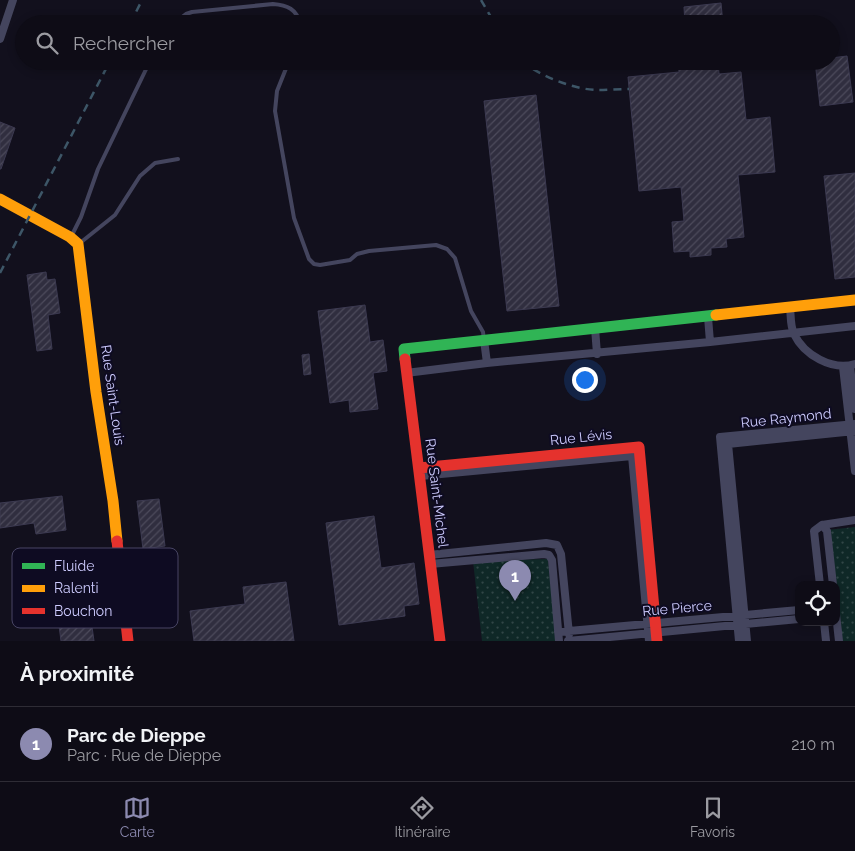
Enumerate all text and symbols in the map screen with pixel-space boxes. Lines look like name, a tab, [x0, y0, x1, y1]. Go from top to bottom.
search box	[15, 15, 840, 70]
icon: search	[33, 29, 61, 57]
text: Rechercher	[73, 32, 175, 54]
street label: Rue Saint-Louis	[98, 344, 128, 447]
your location	[572, 367, 598, 393]
street label: Rue Raymond	[740, 405, 832, 431]
street label: Rue Lévis	[549, 426, 613, 448]
street label: Rue Saint-Michel	[422, 437, 452, 549]
legend	[12, 548, 178, 628]
text: Fluide	[54, 558, 94, 574]
pin: 1	[499, 560, 531, 601]
text: Ralenti	[54, 580, 99, 596]
map controls	[795, 581, 840, 626]
button: locate	[795, 581, 840, 626]
street label: Rue Pierce	[642, 597, 712, 619]
text: Bouchon	[54, 603, 112, 619]
text: À proximité	[20, 661, 134, 686]
text: Parc de Dieppe	[67, 724, 206, 746]
text: 1	[32, 735, 40, 754]
text: 210 m	[791, 735, 835, 754]
text: Parc · Rue de Dieppe	[67, 746, 221, 765]
tab: Carte	[120, 794, 155, 840]
tab: Itinéraire	[394, 794, 450, 840]
tab: Favoris	[690, 794, 735, 840]

